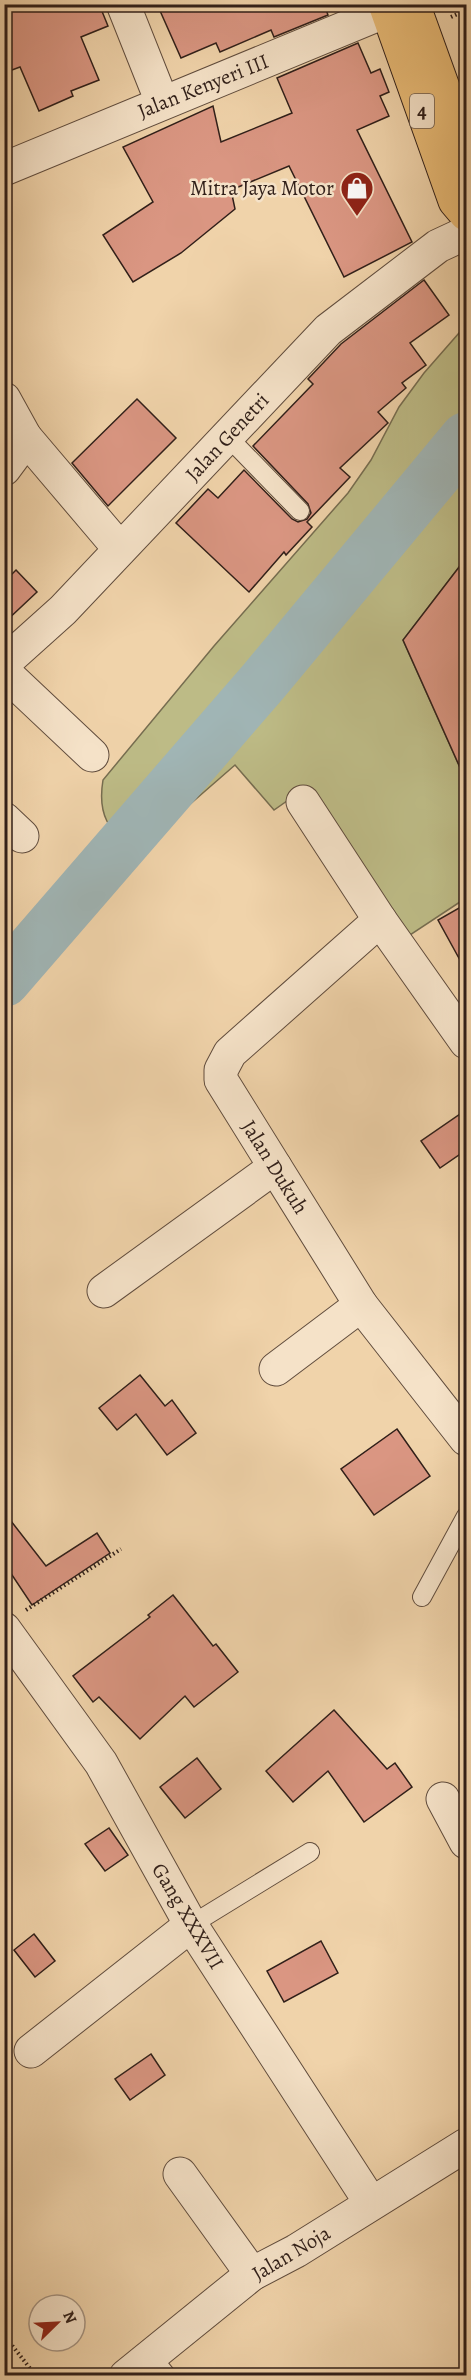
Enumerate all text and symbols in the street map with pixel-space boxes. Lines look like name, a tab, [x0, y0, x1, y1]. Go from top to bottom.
street label: Jalan Kenyeri III	[133, 47, 273, 125]
road number: 4	[410, 94, 434, 128]
shop icon: Mitra Jaya Motor	[339, 170, 375, 217]
place label: Mitra Jaya Motor	[190, 174, 334, 202]
street label: Jalan Genetri	[179, 387, 275, 487]
street label: Jalan Dukuh	[235, 1115, 315, 1219]
street label: Gang XXXVII	[145, 1858, 231, 1974]
street label: Jalan Noja	[247, 2219, 336, 2287]
north arrow	[27, 2293, 87, 2353]
text: N	[57, 2308, 82, 2327]

